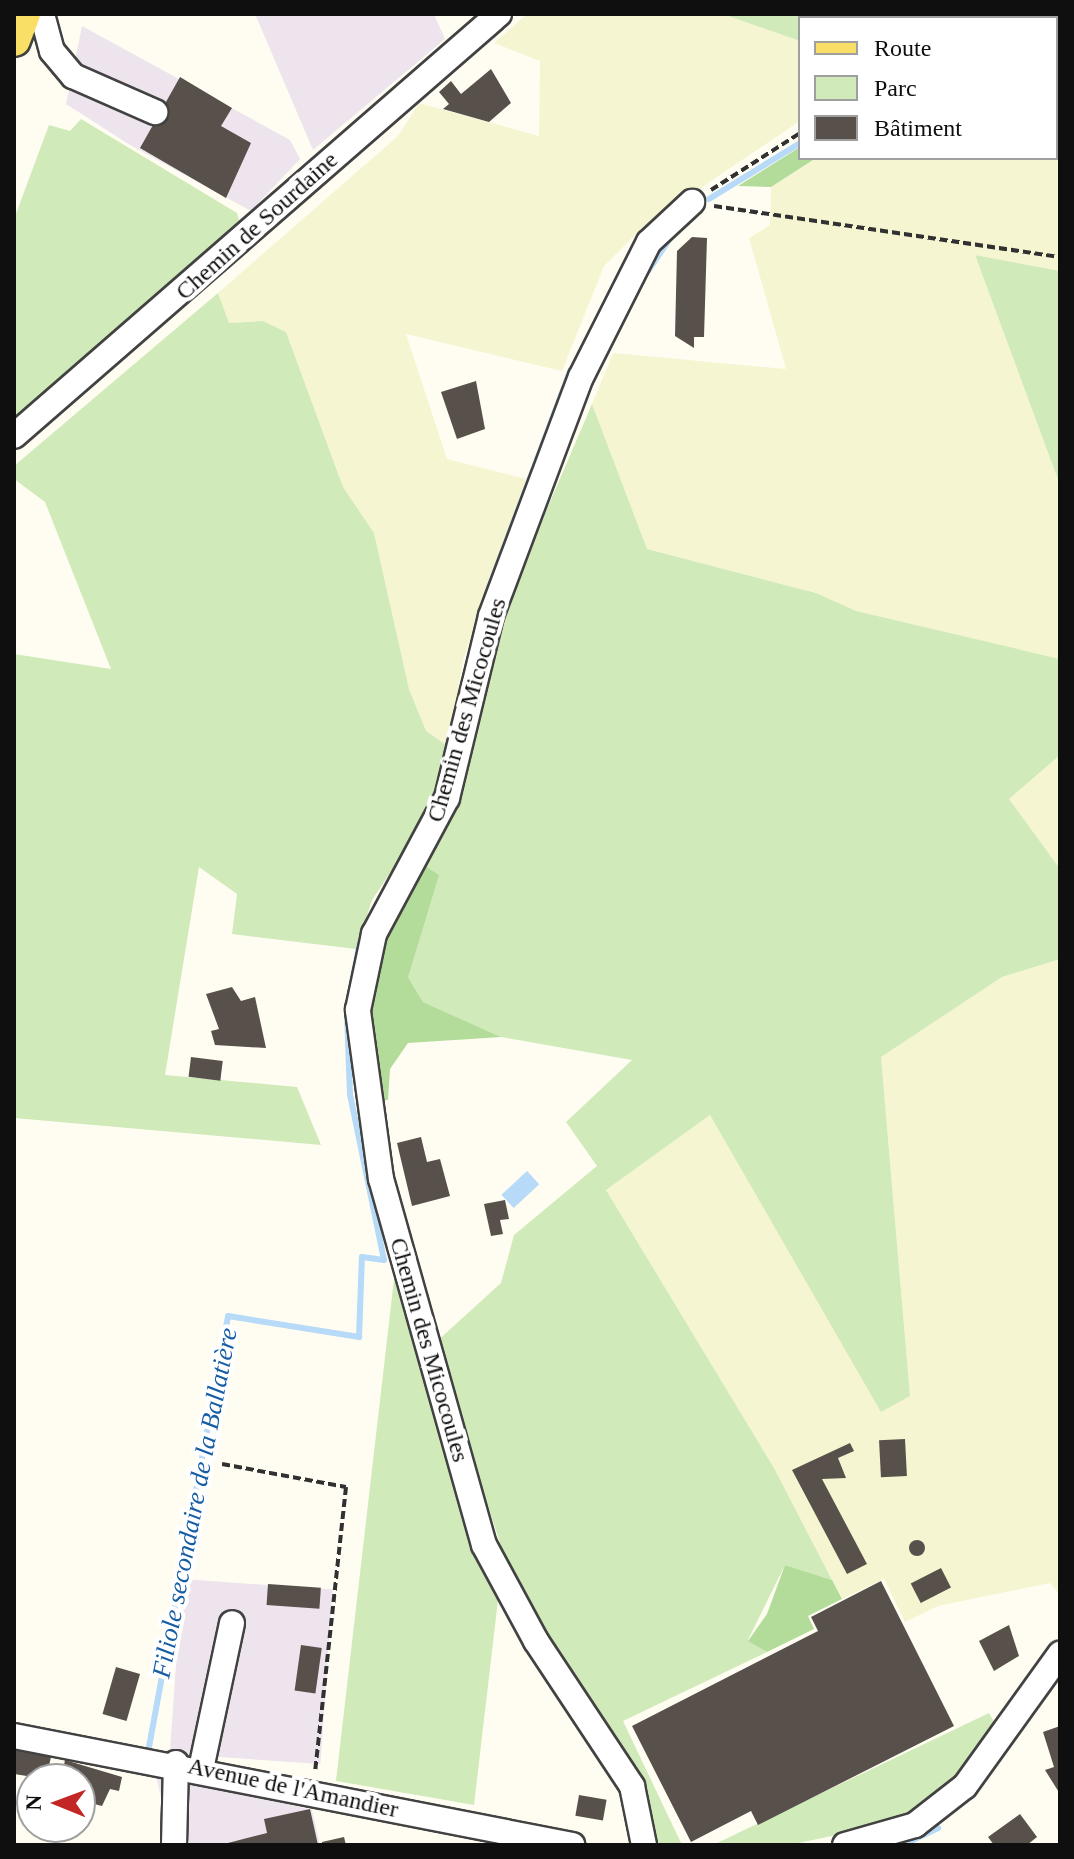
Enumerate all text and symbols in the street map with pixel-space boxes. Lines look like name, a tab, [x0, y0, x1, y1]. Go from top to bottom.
legend	[798, 16, 1058, 160]
text: Route	[874, 35, 931, 61]
text: Parc	[874, 75, 917, 101]
text: Bâtiment	[874, 115, 962, 141]
street label: Chemin de Sourdaine	[170, 146, 344, 306]
street label: Chemin des Micocoules	[421, 595, 513, 825]
street label: Chemin des Micocoules	[383, 1235, 475, 1465]
water label: Filiole secondaire de la Ballatière	[146, 1325, 244, 1681]
street label: Avenue de l'Amandier	[185, 1752, 401, 1824]
north arrow	[16, 1763, 96, 1843]
text: N	[21, 1794, 46, 1811]

